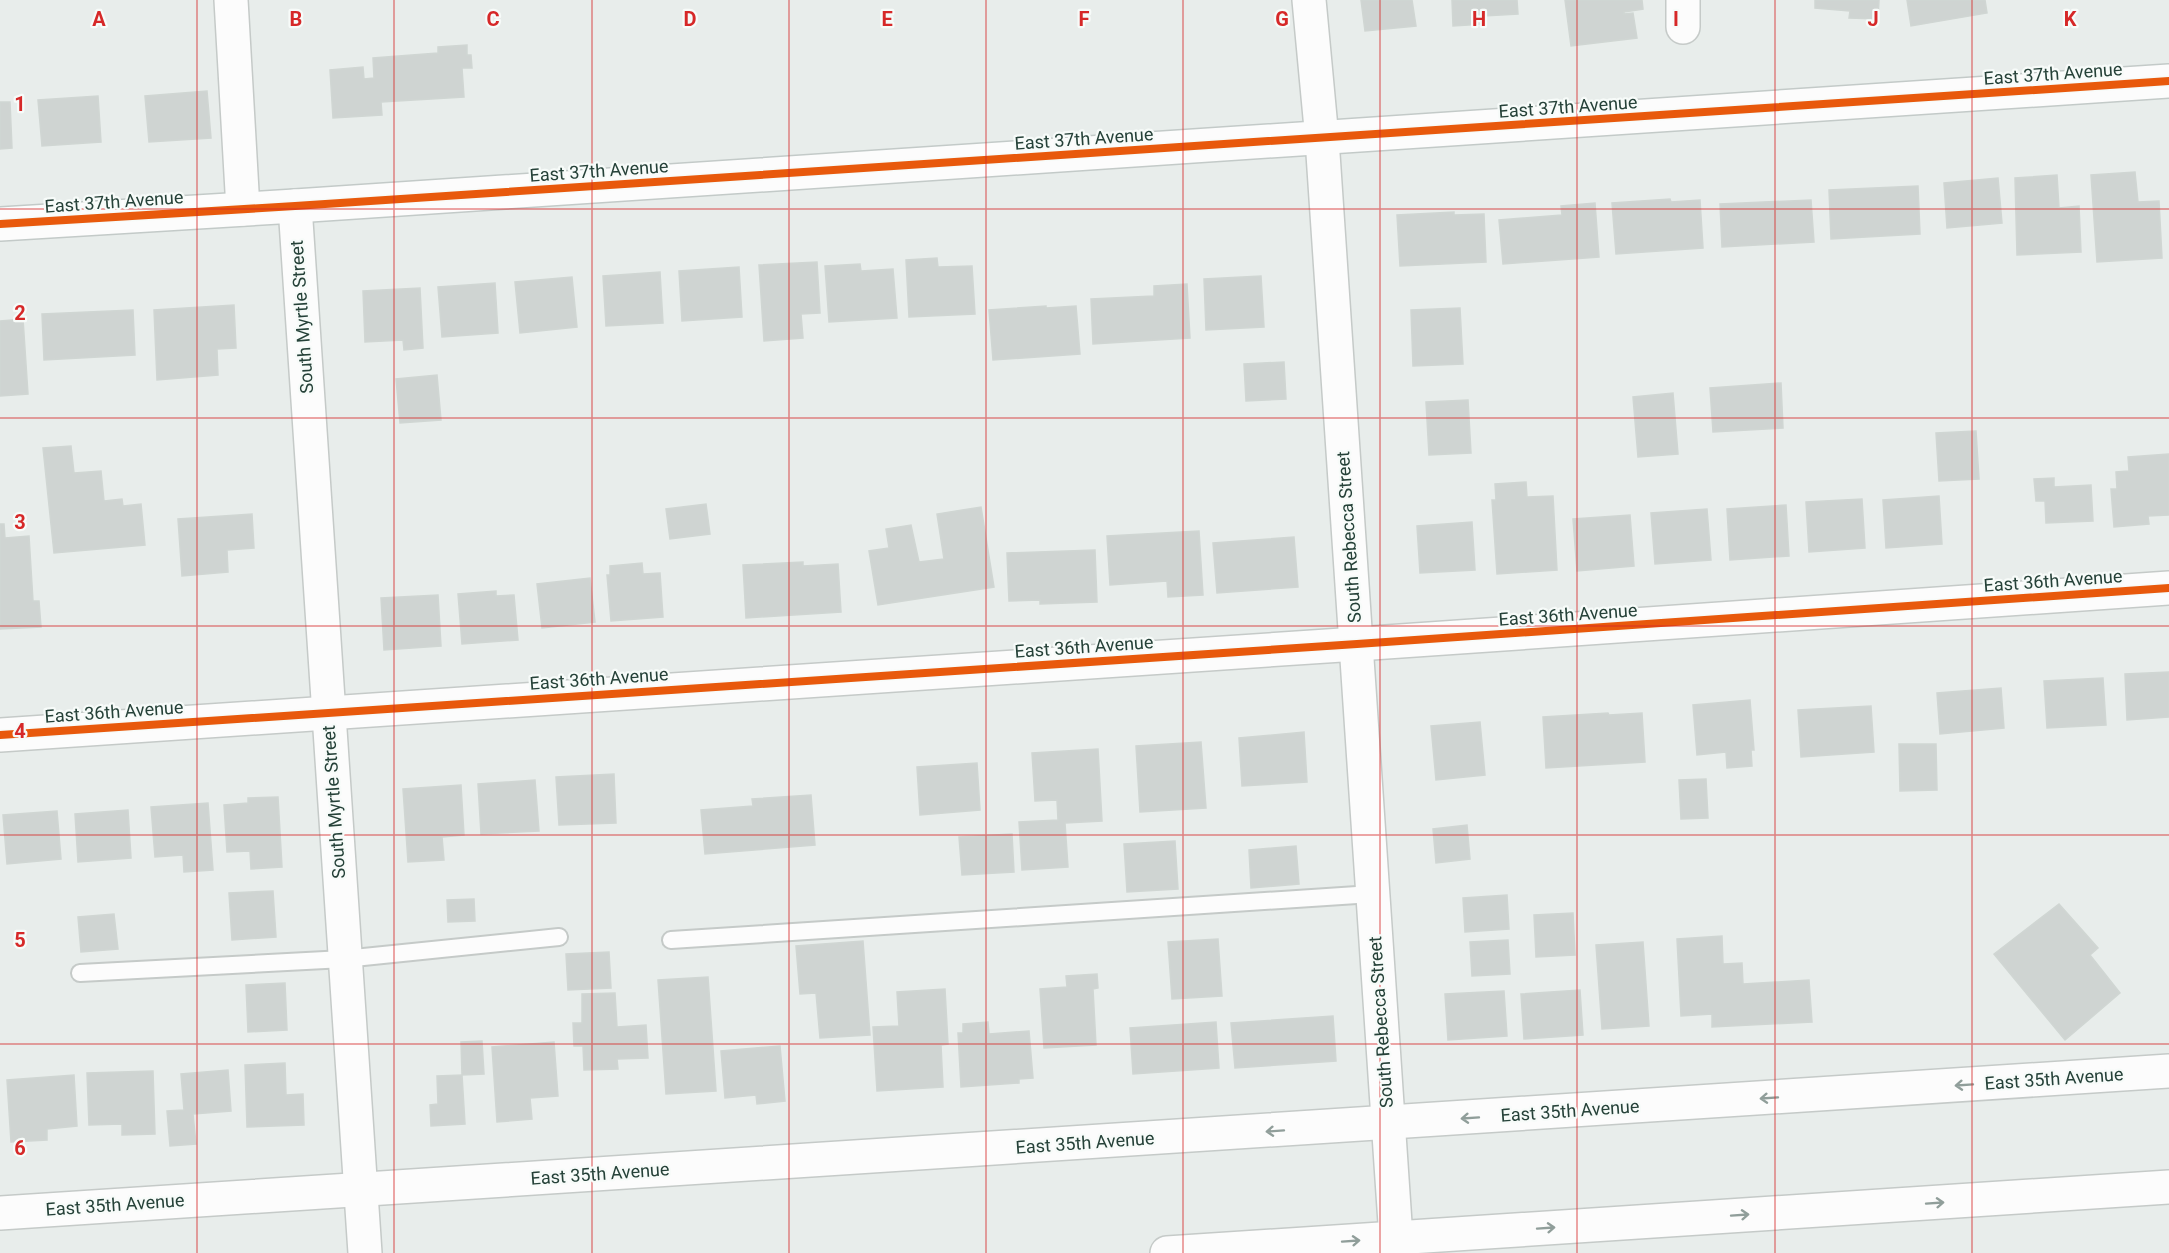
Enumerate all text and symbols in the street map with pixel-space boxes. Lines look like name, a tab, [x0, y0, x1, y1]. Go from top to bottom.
text: A	[92, 7, 106, 31]
text: B	[290, 7, 302, 31]
text: C	[486, 7, 500, 31]
text: D	[684, 7, 697, 31]
text: E	[881, 7, 893, 31]
text: F	[1079, 7, 1090, 31]
text: G	[1275, 7, 1289, 31]
text: H	[1472, 7, 1486, 31]
text: I	[1673, 7, 1679, 31]
text: J	[1867, 7, 1879, 31]
text: K	[2064, 7, 2077, 31]
street label: East 37th Avenue	[1983, 58, 2123, 89]
street label: East 37th Avenue	[1498, 91, 1638, 122]
text: 1	[14, 92, 26, 116]
street label: East 37th Avenue	[1014, 123, 1154, 154]
street label: East 37th Avenue	[529, 155, 669, 186]
street label: East 37th Avenue	[44, 186, 184, 217]
street label: South Myrtle Street	[286, 240, 317, 394]
text: 2	[14, 301, 26, 325]
street label: South Rebecca Street	[1332, 450, 1365, 624]
text: 3	[14, 510, 26, 534]
street label: East 36th Avenue	[1983, 565, 2123, 596]
street label: East 36th Avenue	[1498, 599, 1638, 630]
street label: East 36th Avenue	[1014, 631, 1154, 662]
street label: East 36th Avenue	[529, 663, 669, 694]
street label: East 36th Avenue	[44, 696, 184, 727]
text: 4	[14, 719, 26, 743]
street label: South Myrtle Street	[318, 725, 349, 879]
text: 5	[14, 928, 26, 952]
street label: South Rebecca Street	[1364, 935, 1397, 1109]
street label: East 35th Avenue	[1984, 1063, 2124, 1094]
one-way arrow	[1954, 1080, 1974, 1091]
one-way arrow	[1760, 1093, 1780, 1104]
street label: East 35th Avenue	[1500, 1095, 1640, 1126]
one-way arrow	[1461, 1113, 1481, 1124]
one-way arrow	[1266, 1125, 1286, 1136]
street label: East 35th Avenue	[1015, 1127, 1155, 1158]
text: 6	[14, 1136, 26, 1160]
street label: East 35th Avenue	[530, 1158, 670, 1189]
street label: East 35th Avenue	[45, 1189, 185, 1220]
one-way arrow	[1924, 1197, 1944, 1208]
one-way arrow	[1730, 1210, 1750, 1221]
one-way arrow	[1535, 1222, 1555, 1233]
one-way arrow	[1341, 1235, 1361, 1246]

